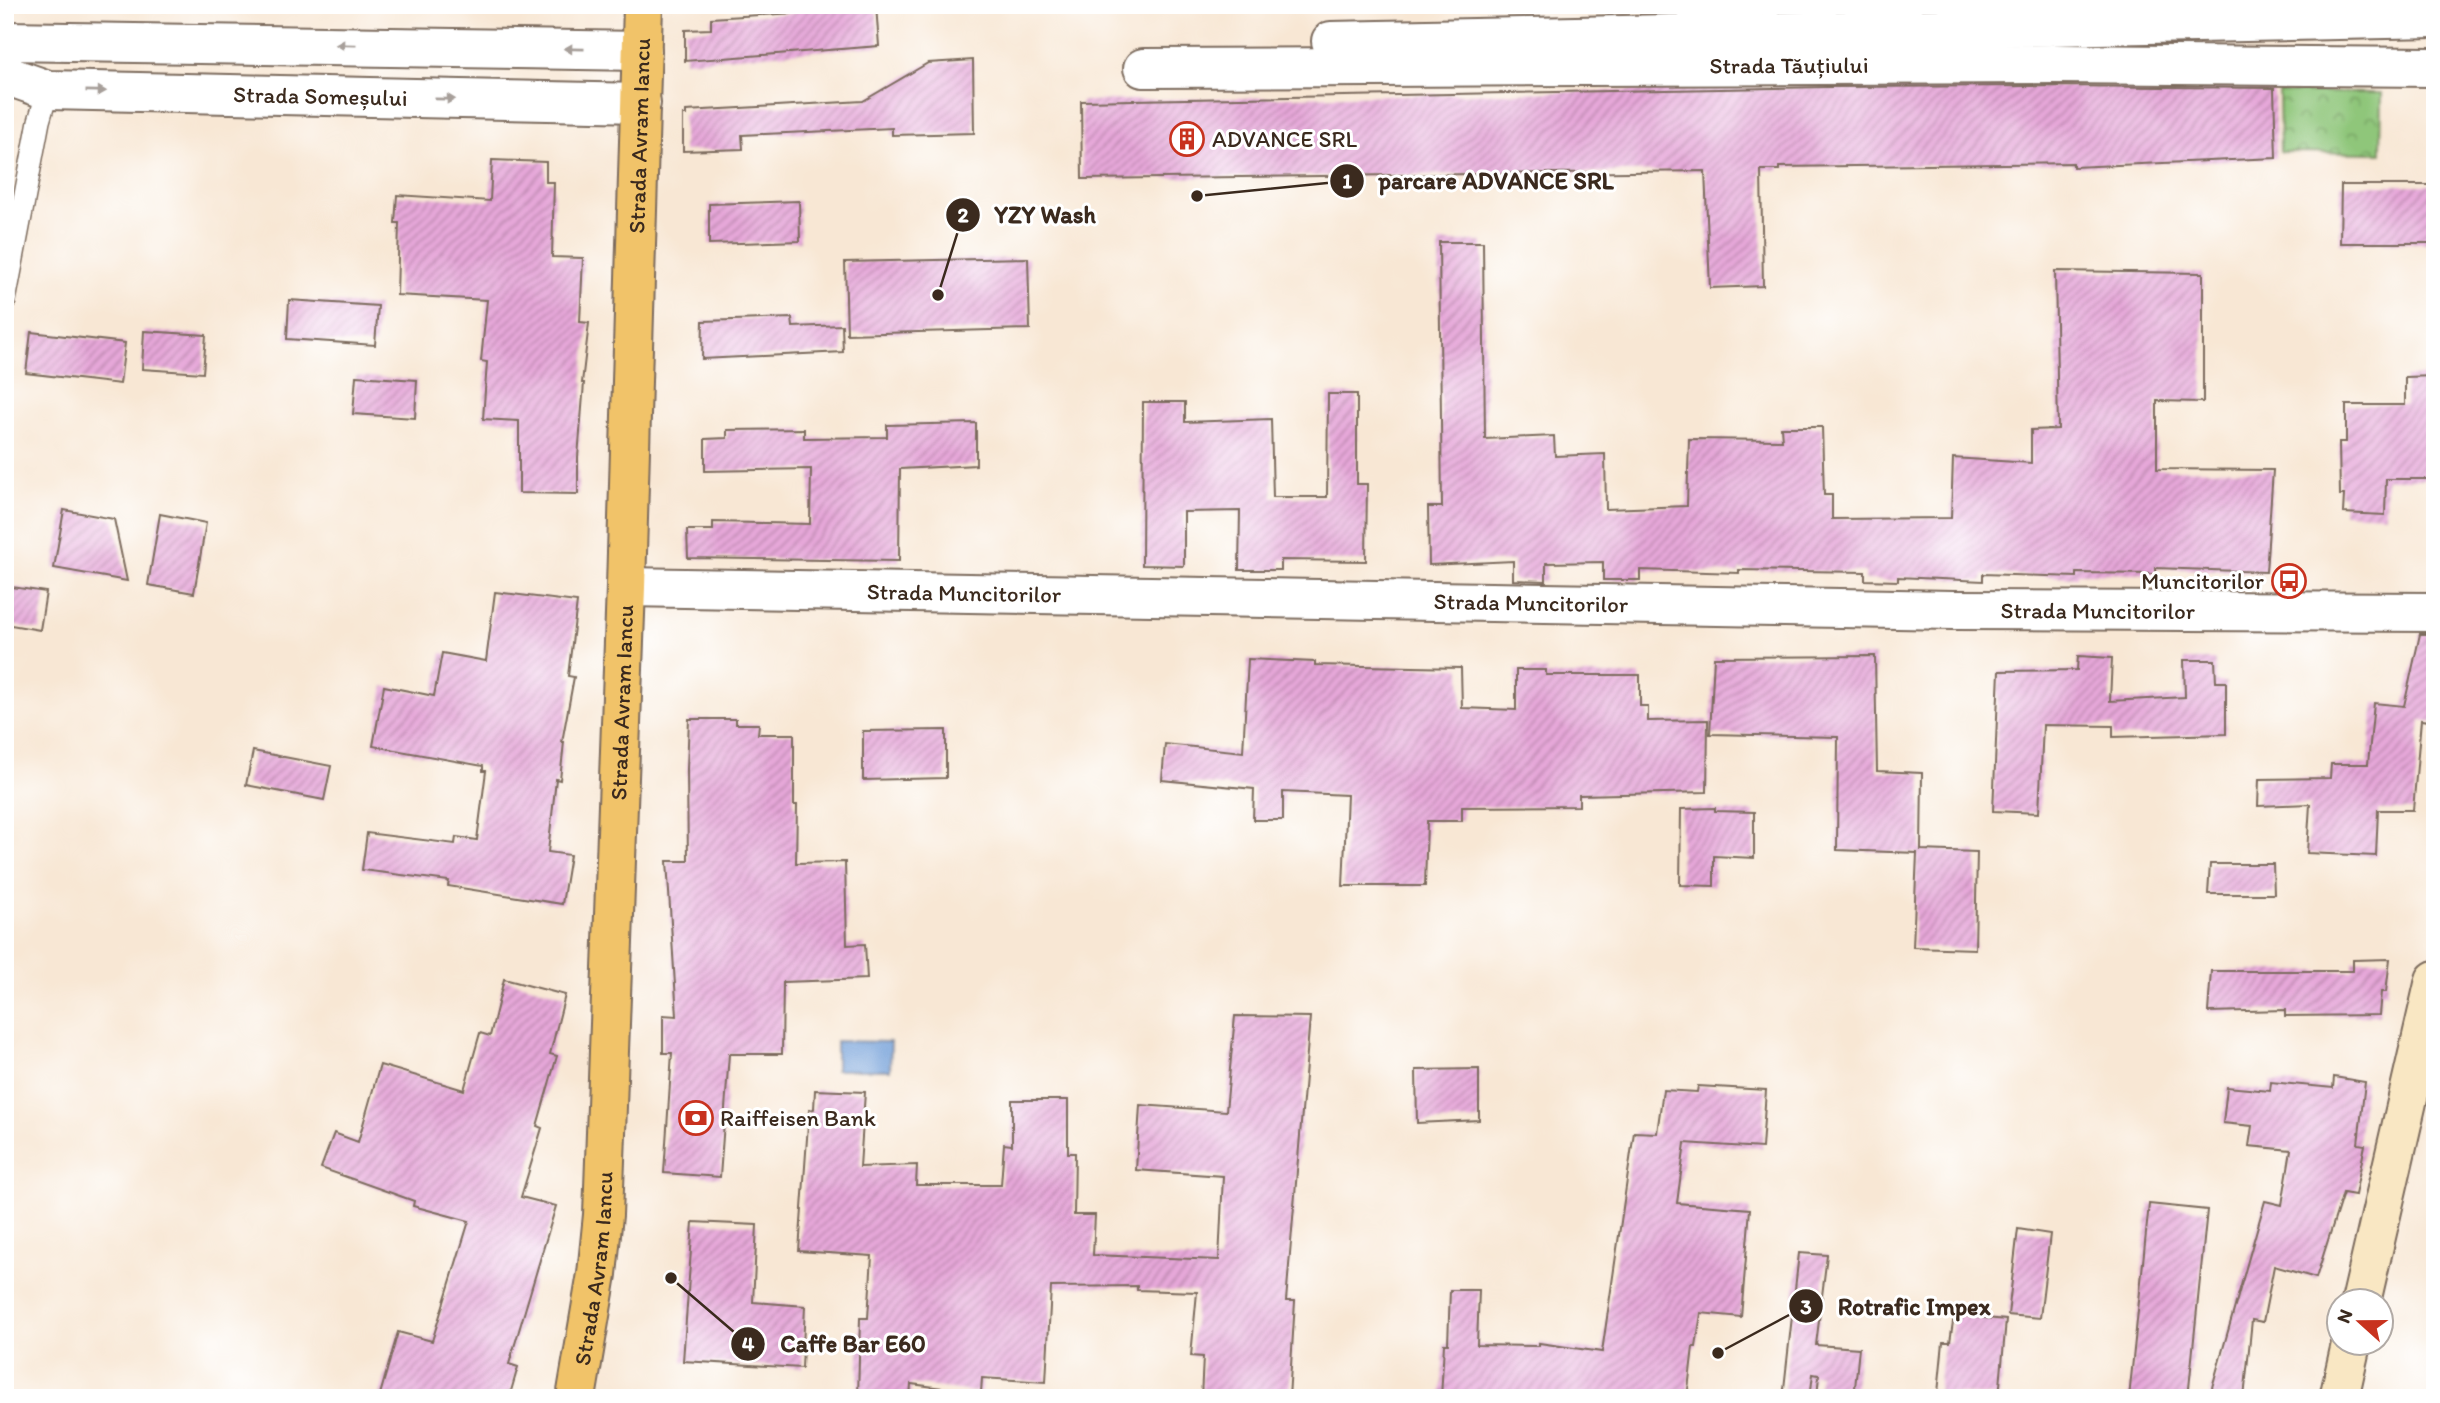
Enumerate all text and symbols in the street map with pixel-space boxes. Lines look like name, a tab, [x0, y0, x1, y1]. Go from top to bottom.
street label: Strada Avram Iancu	[622, 37, 656, 234]
one-way arrow	[335, 39, 357, 51]
one-way arrow	[562, 44, 584, 55]
street label: Strada Tăuțiului	[1709, 51, 1869, 80]
street label: Strada Someșului	[233, 80, 408, 112]
one-way arrow	[85, 85, 107, 97]
one-way arrow	[435, 93, 457, 104]
building icon: ADVANCE SRL	[1168, 120, 1206, 158]
place label: ADVANCE SRL	[1212, 125, 1358, 153]
callout: parcare ADVANCE SRL	[1330, 158, 1628, 203]
text: parcare ADVANCE SRL	[1377, 166, 1615, 196]
text: 1	[1342, 168, 1352, 193]
callout: YZY Wash	[946, 192, 1110, 237]
text: YZY Wash	[993, 200, 1096, 229]
text: 2	[957, 202, 969, 227]
bus stop icon: Muncitorilor	[2270, 562, 2308, 600]
place label: Muncitorilor	[2141, 567, 2264, 595]
street label: Strada Muncitorilor	[867, 577, 1061, 609]
street label: Strada Muncitorilor	[1433, 587, 1628, 618]
street label: Strada Muncitorilor	[2001, 596, 2195, 625]
street label: Strada Avram Iancu	[604, 604, 639, 801]
bank icon: Raiffeisen Bank	[677, 1099, 715, 1137]
place label: Raiffeisen Bank	[720, 1104, 876, 1132]
street label: Strada Avram Iancu	[568, 1170, 619, 1368]
callout: Rotrafic Impex	[1789, 1284, 2004, 1329]
north arrow	[2324, 1288, 2394, 1358]
text: Rotrafic Impex	[1838, 1292, 1991, 1322]
text: 3	[1800, 1294, 1812, 1319]
text: N	[2332, 1306, 2358, 1326]
callout: Caffe Bar E60	[731, 1321, 940, 1366]
text: Caffe Bar E60	[780, 1329, 926, 1358]
text: 4	[742, 1331, 755, 1356]

